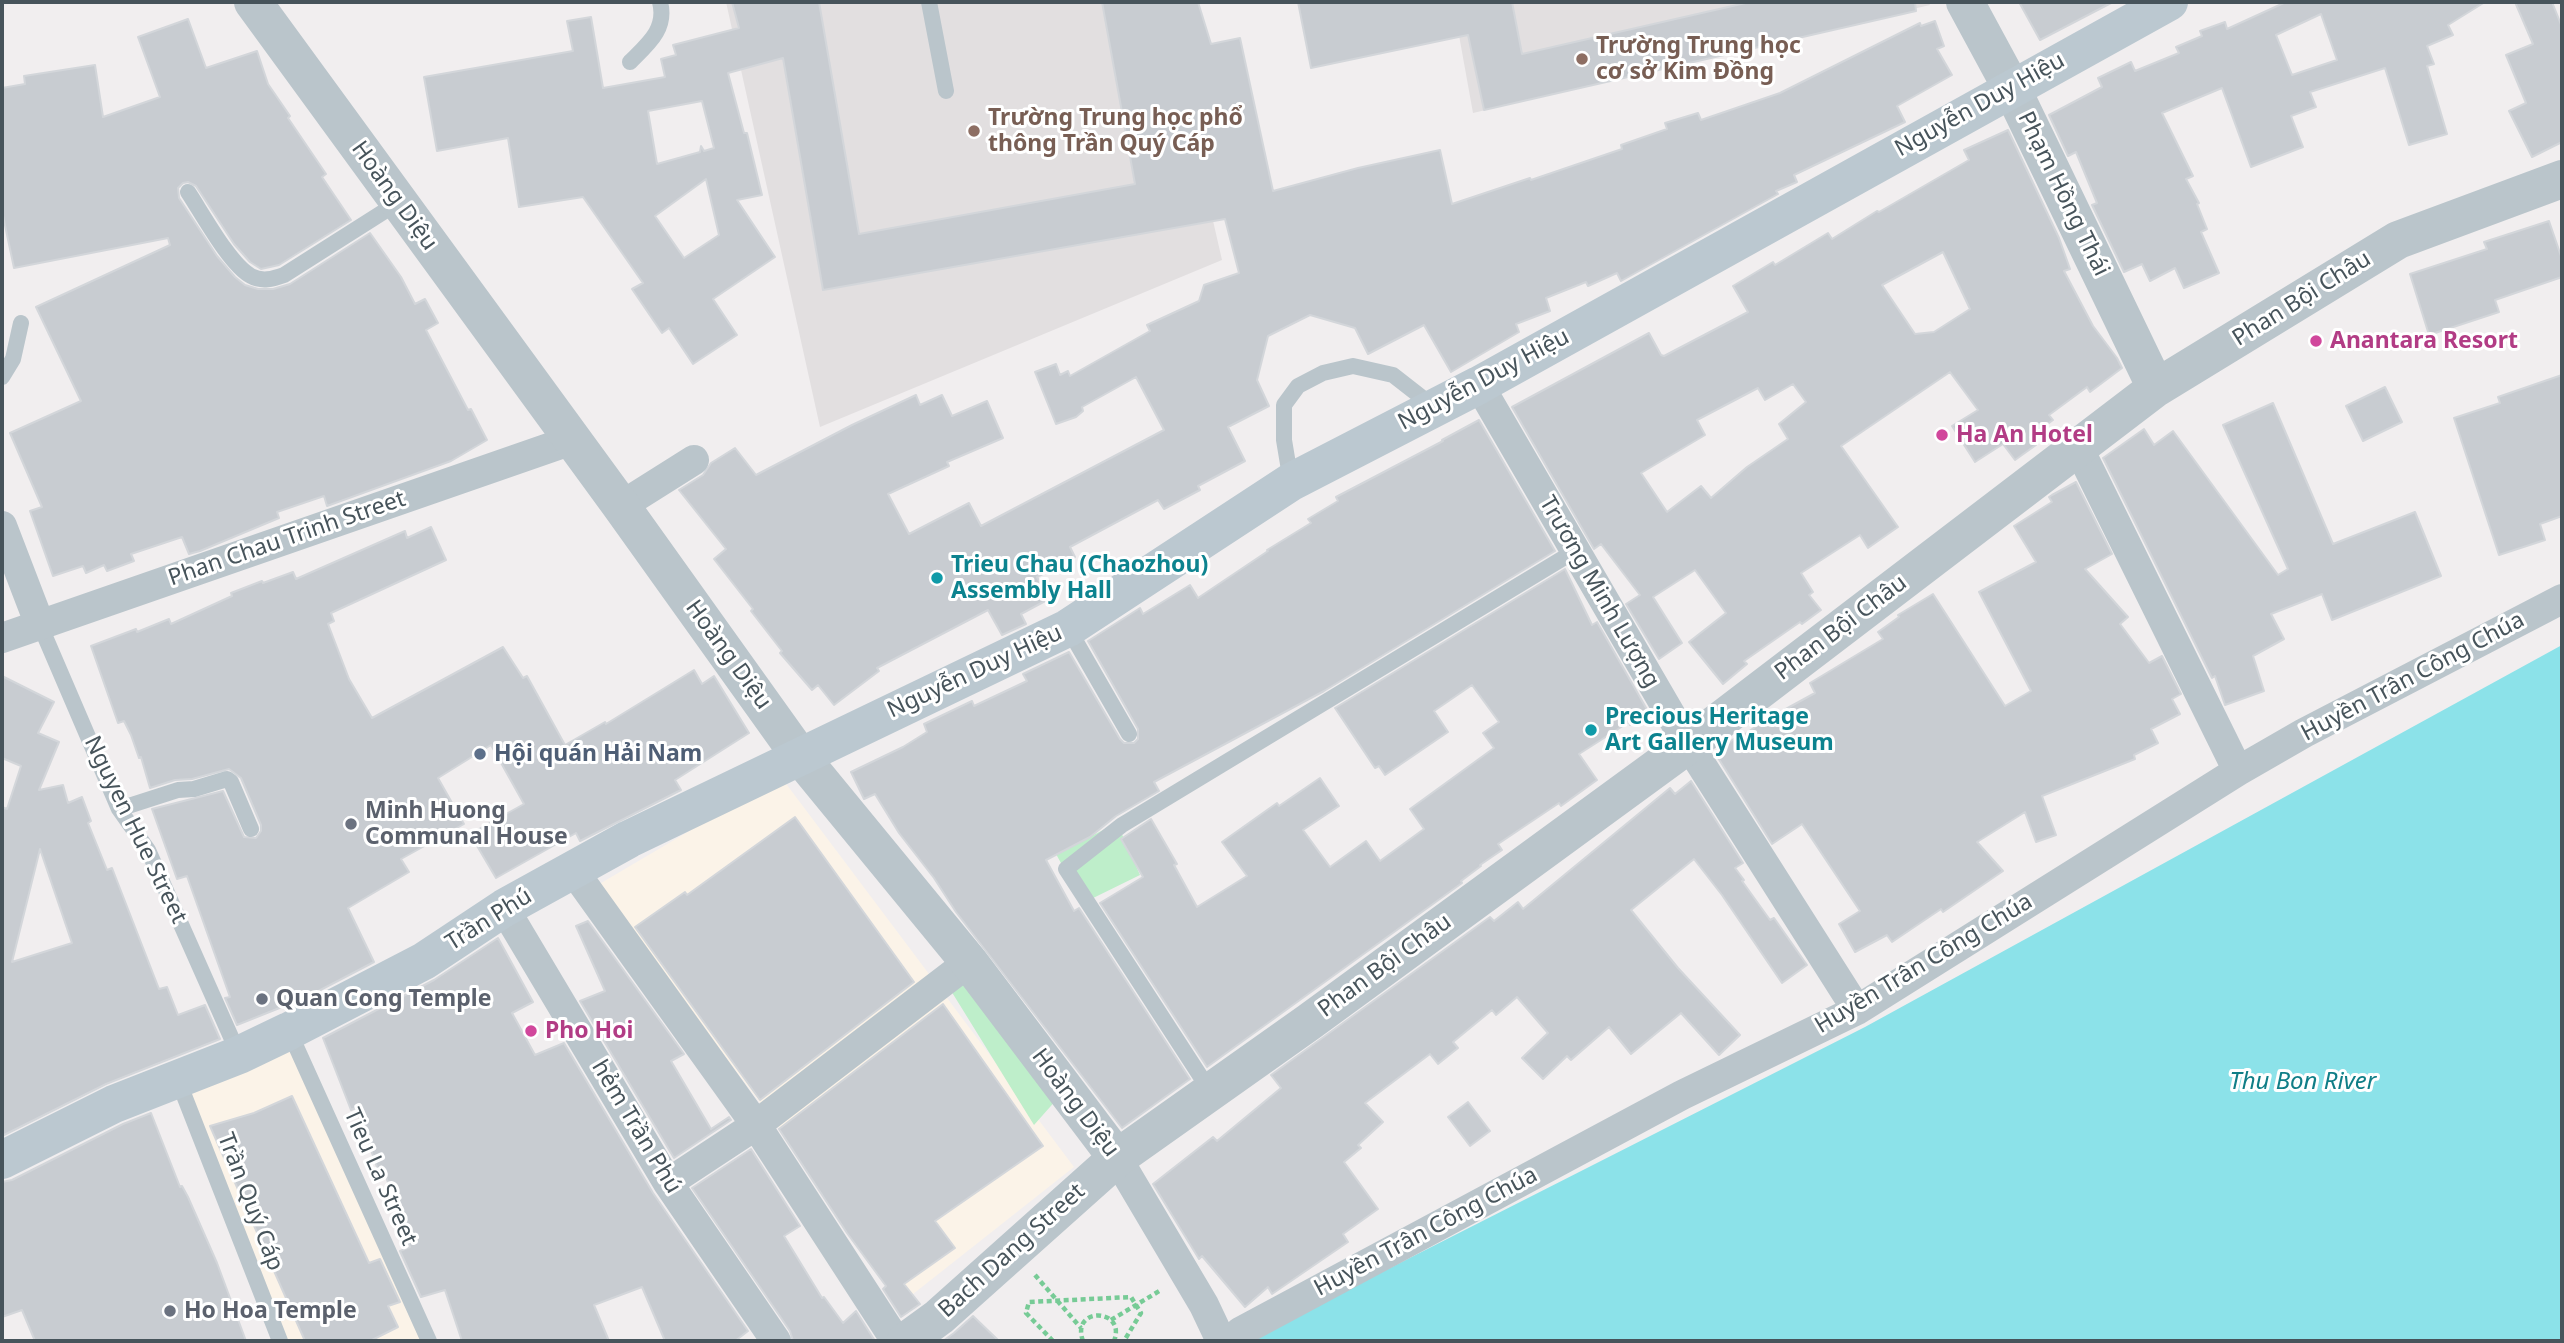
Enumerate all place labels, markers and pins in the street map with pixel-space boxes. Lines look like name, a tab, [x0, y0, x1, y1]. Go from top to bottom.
place label: Trường Trung học cơ sở Kim Đồng	[1596, 32, 1801, 86]
marker: Trường Trung học cơ sở Kim Đồng	[1574, 51, 1590, 67]
place label: Trường Trung học phổ thông Trần Quý Cáp	[988, 104, 1243, 158]
marker: Trường Trung học phổ thông Trần Quý Cáp	[966, 123, 982, 139]
place label: Anantara Resort	[2330, 327, 2518, 355]
marker: Anantara Resort	[2308, 333, 2324, 349]
place label: Ha An Hotel	[1956, 421, 2093, 449]
marker: Ha An Hotel	[1934, 427, 1950, 443]
place label: Trieu Chau (Chaozhou) Assembly Hall	[951, 551, 1208, 605]
marker: Trieu Chau (Chaozhou) Assembly Hall	[929, 570, 945, 586]
place label: Precious Heritage Art Gallery Museum	[1605, 703, 1834, 757]
marker: Precious Heritage Art Gallery Museum	[1583, 722, 1599, 738]
place label: Hội quán Hải Nam	[494, 740, 702, 768]
marker: Hội quán Hải Nam	[472, 746, 488, 762]
place label: Minh Huong Communal House	[365, 797, 568, 851]
marker: Minh Huong Communal House	[343, 816, 359, 832]
place label: Quan Cong Temple	[276, 985, 491, 1013]
marker: Quan Cong Temple	[254, 991, 270, 1007]
place label: Pho Hoi	[545, 1017, 633, 1045]
marker: Pho Hoi	[523, 1023, 539, 1039]
place label: Ho Hoa Temple	[184, 1297, 357, 1325]
marker: Ho Hoa Temple	[162, 1303, 178, 1319]

